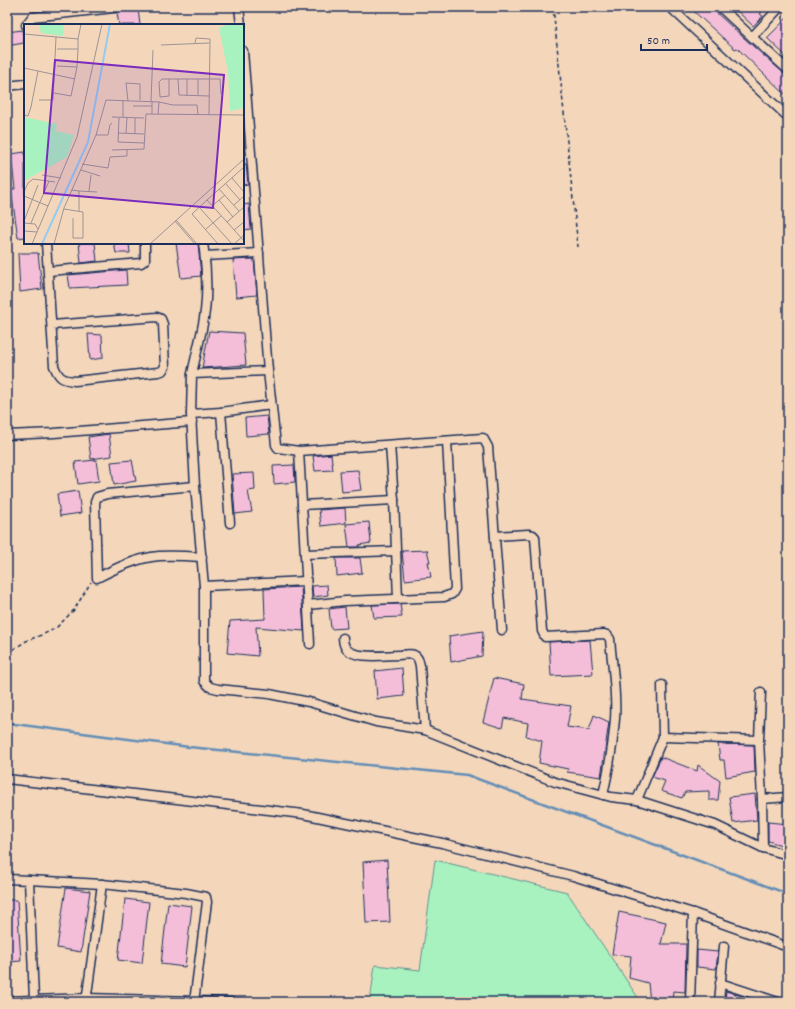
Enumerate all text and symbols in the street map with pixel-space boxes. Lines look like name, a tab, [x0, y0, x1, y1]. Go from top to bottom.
inset map	[24, 24, 244, 244]
scale bar	[641, 26, 707, 52]
text: 50 m	[647, 33, 670, 50]

